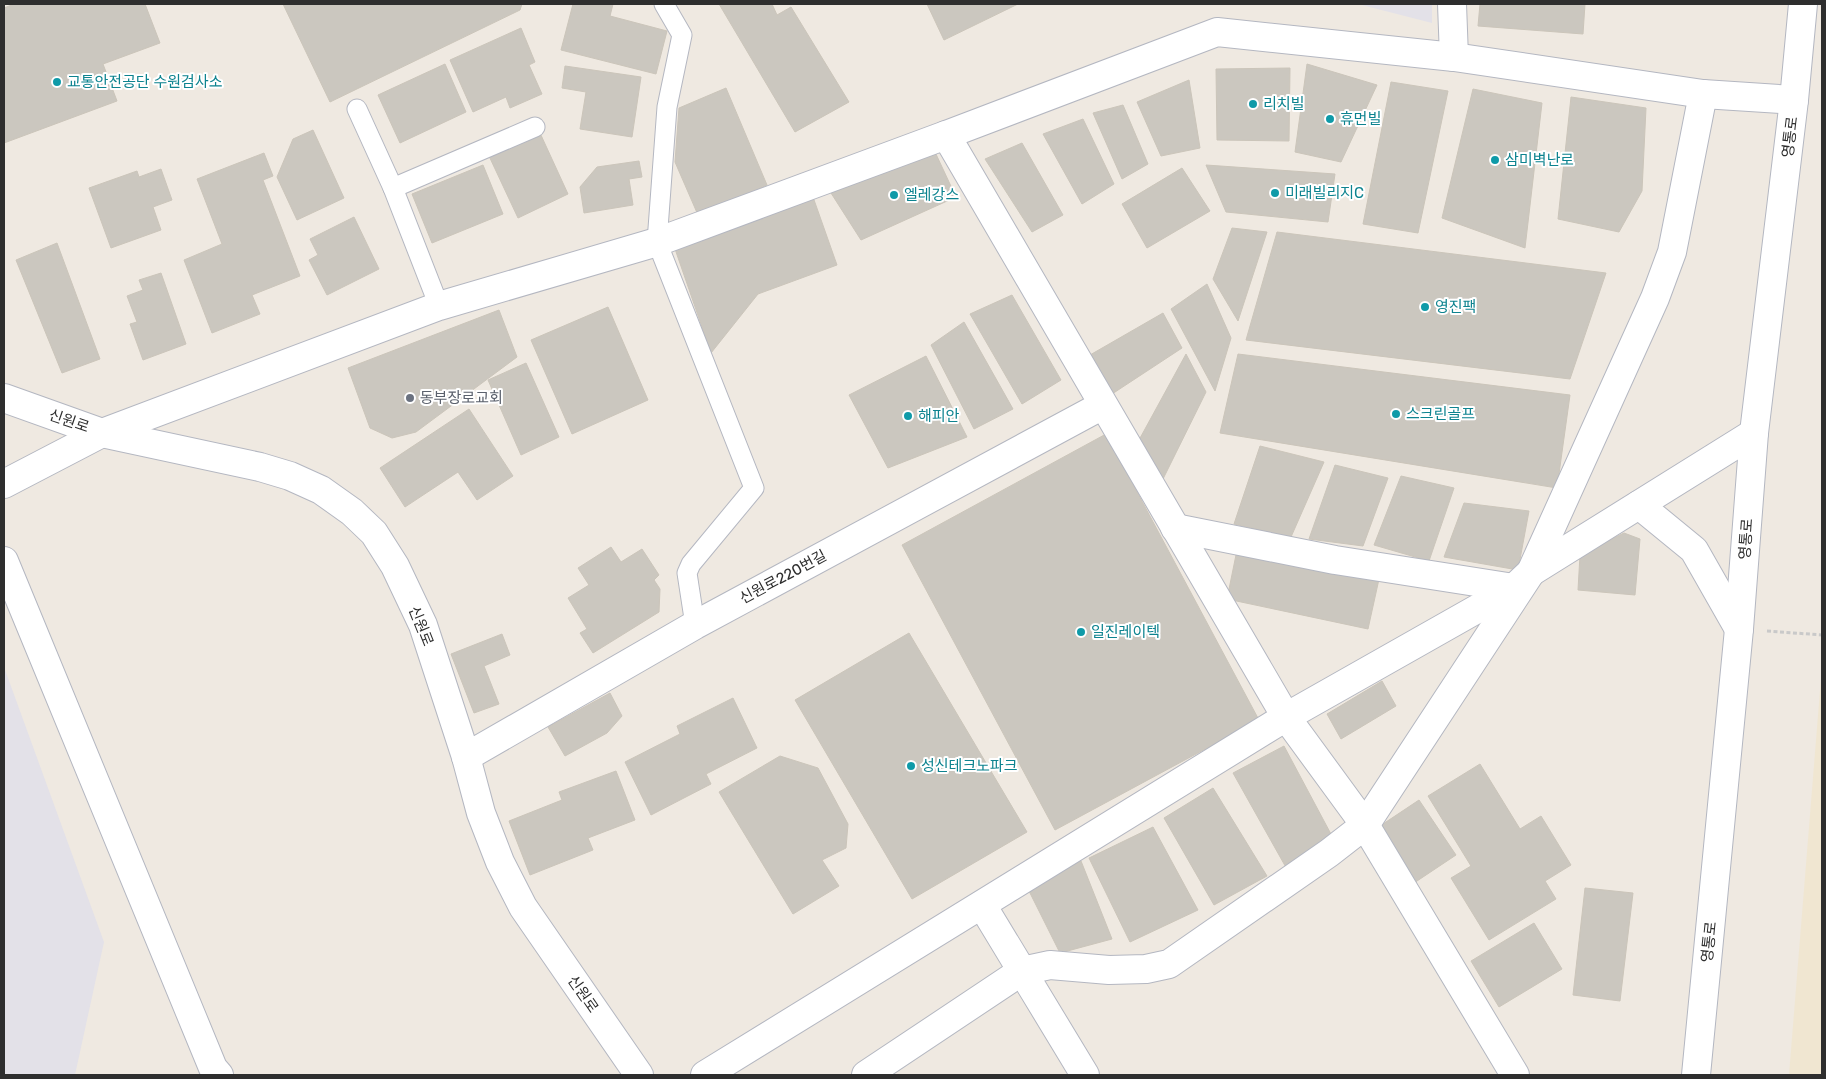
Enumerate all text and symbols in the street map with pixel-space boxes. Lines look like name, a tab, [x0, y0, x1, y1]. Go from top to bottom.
place label: 교통안전공단 수원검사소	[67, 73, 223, 91]
marker: 교통안전공단 수원검사소	[51, 76, 63, 88]
place label: 리치빌	[1263, 95, 1304, 113]
marker: 리치빌	[1247, 98, 1259, 110]
place label: 휴먼빌	[1340, 110, 1381, 128]
marker: 휴먼빌	[1324, 113, 1336, 125]
street label: 영통로	[1779, 115, 1801, 159]
place label: 삼미벽난로	[1505, 151, 1574, 169]
marker: 삼미벽난로	[1489, 154, 1501, 166]
place label: 미래빌리지C	[1285, 184, 1364, 202]
place label: 엘레강스	[904, 186, 959, 204]
marker: 미래빌리지C	[1269, 187, 1281, 199]
marker: 엘레강스	[888, 189, 900, 201]
place label: 영진팩	[1435, 298, 1476, 316]
marker: 영진팩	[1419, 301, 1431, 313]
place label: 동부장로교회	[420, 389, 503, 407]
marker: 동부장로교회	[404, 392, 416, 404]
place label: 스크린골프	[1406, 405, 1475, 423]
street label: 신원로	[46, 406, 92, 436]
place label: 해피안	[918, 407, 960, 425]
marker: 스크린골프	[1390, 408, 1402, 420]
marker: 해피안	[902, 410, 914, 422]
street label: 영통로	[1736, 518, 1756, 560]
street label: 신원로220번길	[736, 546, 830, 608]
street label: 신원로	[405, 603, 437, 649]
place label: 일진레이텍	[1091, 623, 1160, 641]
marker: 일진레이텍	[1075, 626, 1087, 638]
place label: 성신테크노파크	[921, 757, 1018, 775]
marker: 성신테크노파크	[905, 760, 917, 772]
street label: 영통로	[1698, 920, 1720, 964]
street label: 신원로	[564, 972, 602, 1016]

